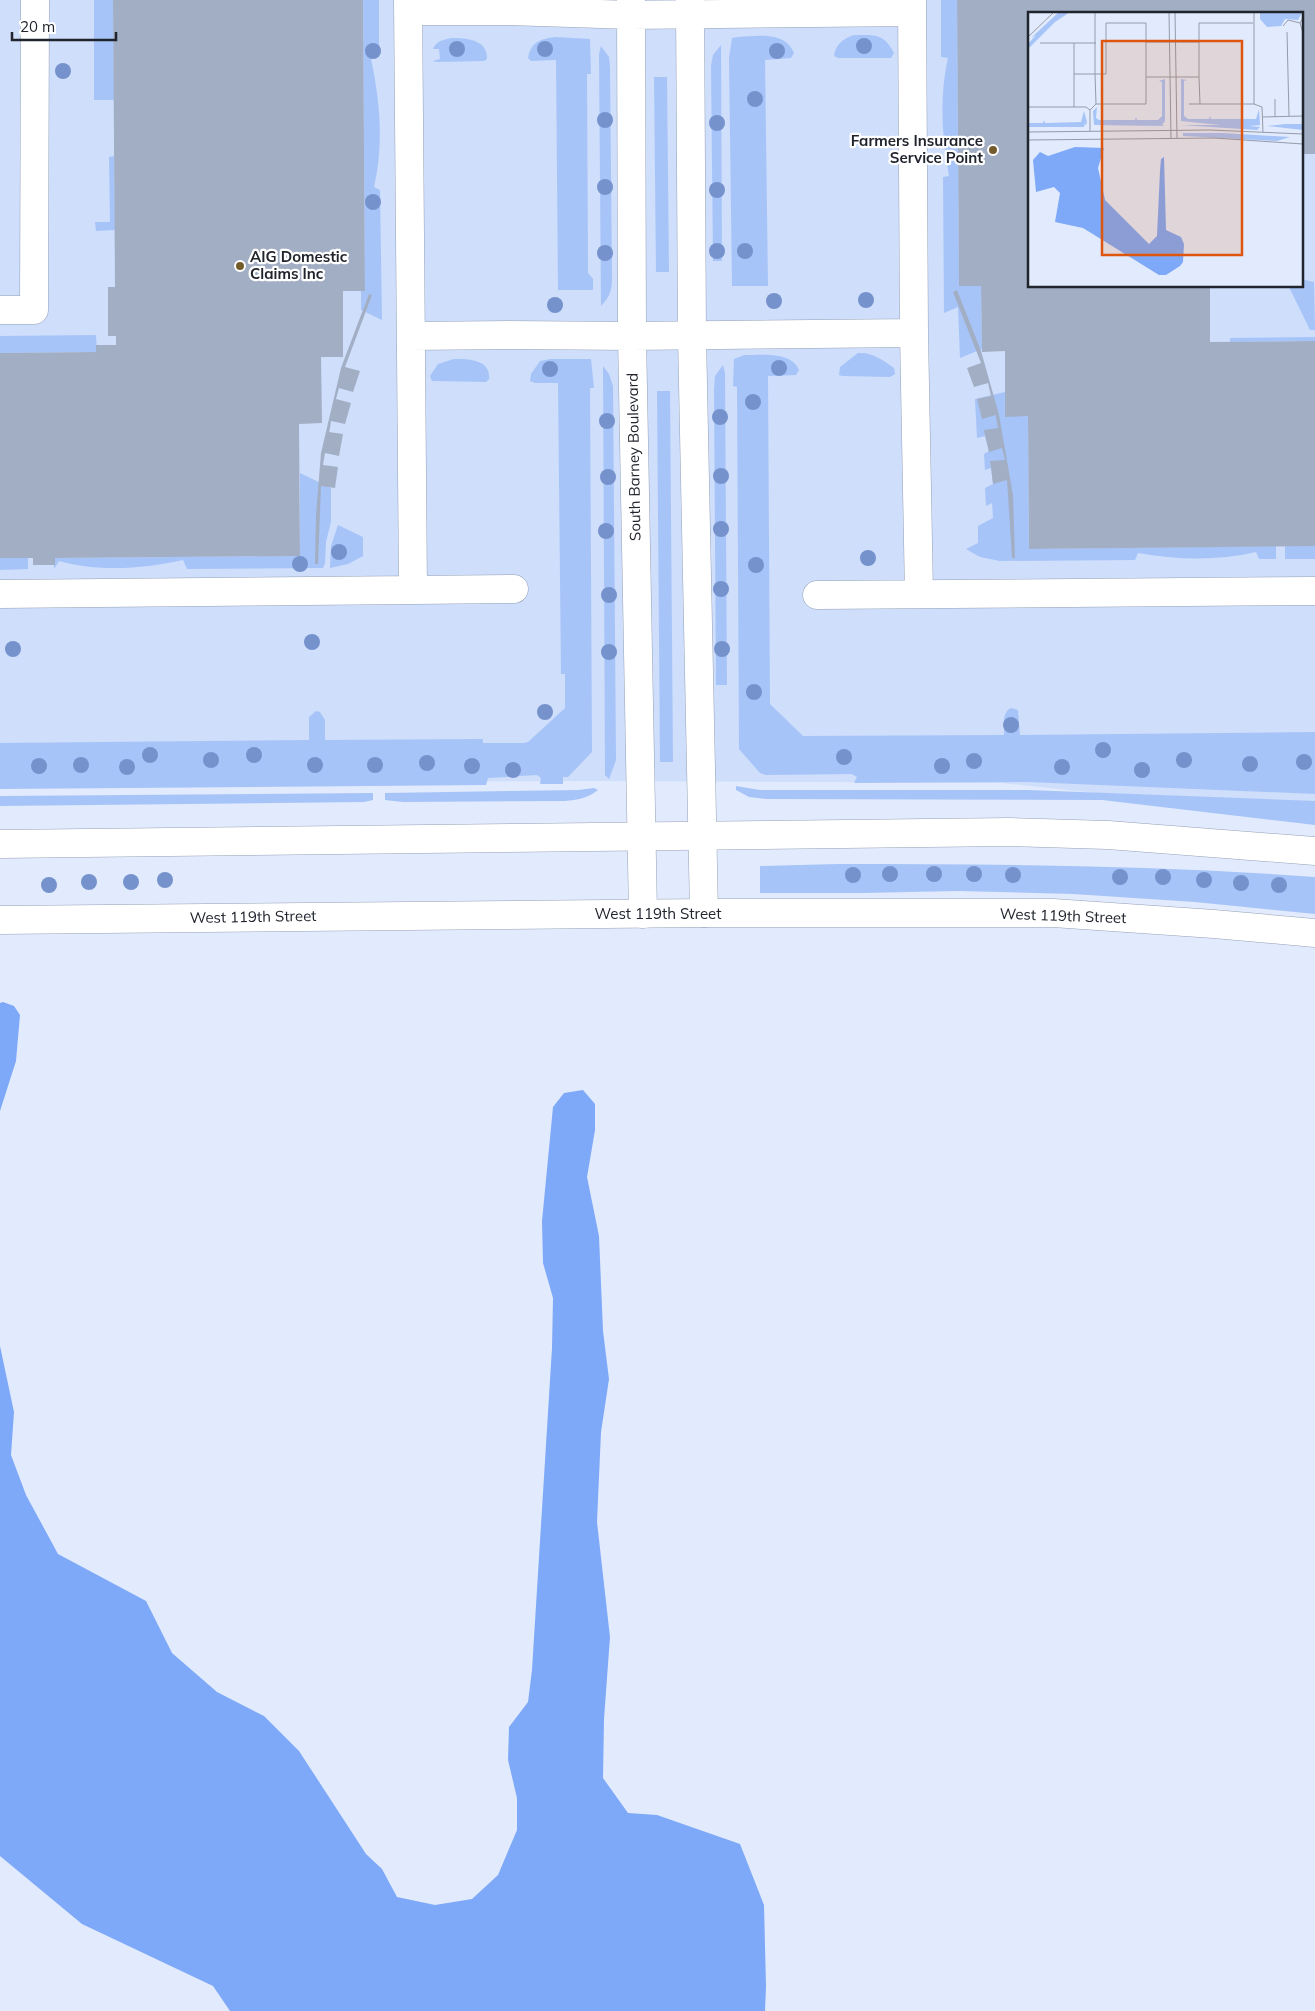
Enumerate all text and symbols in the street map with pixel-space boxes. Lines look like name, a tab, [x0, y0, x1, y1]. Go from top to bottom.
scale bar	[12, 10, 116, 42]
inset map	[1028, 12, 1302, 288]
text: 20 m	[20, 17, 55, 36]
place label: Farmers Insurance Service Point	[851, 131, 983, 167]
marker: Farmers Insurance Service Point	[987, 144, 999, 156]
place label: AIG Domestic Claims Inc	[250, 247, 348, 283]
marker: AIG Domestic Claims Inc	[234, 260, 246, 272]
street label: South Barney Boulevard	[623, 373, 644, 541]
street label: West 119th Street	[595, 904, 721, 923]
street label: West 119th Street	[999, 904, 1127, 927]
street label: West 119th Street	[189, 906, 317, 927]

